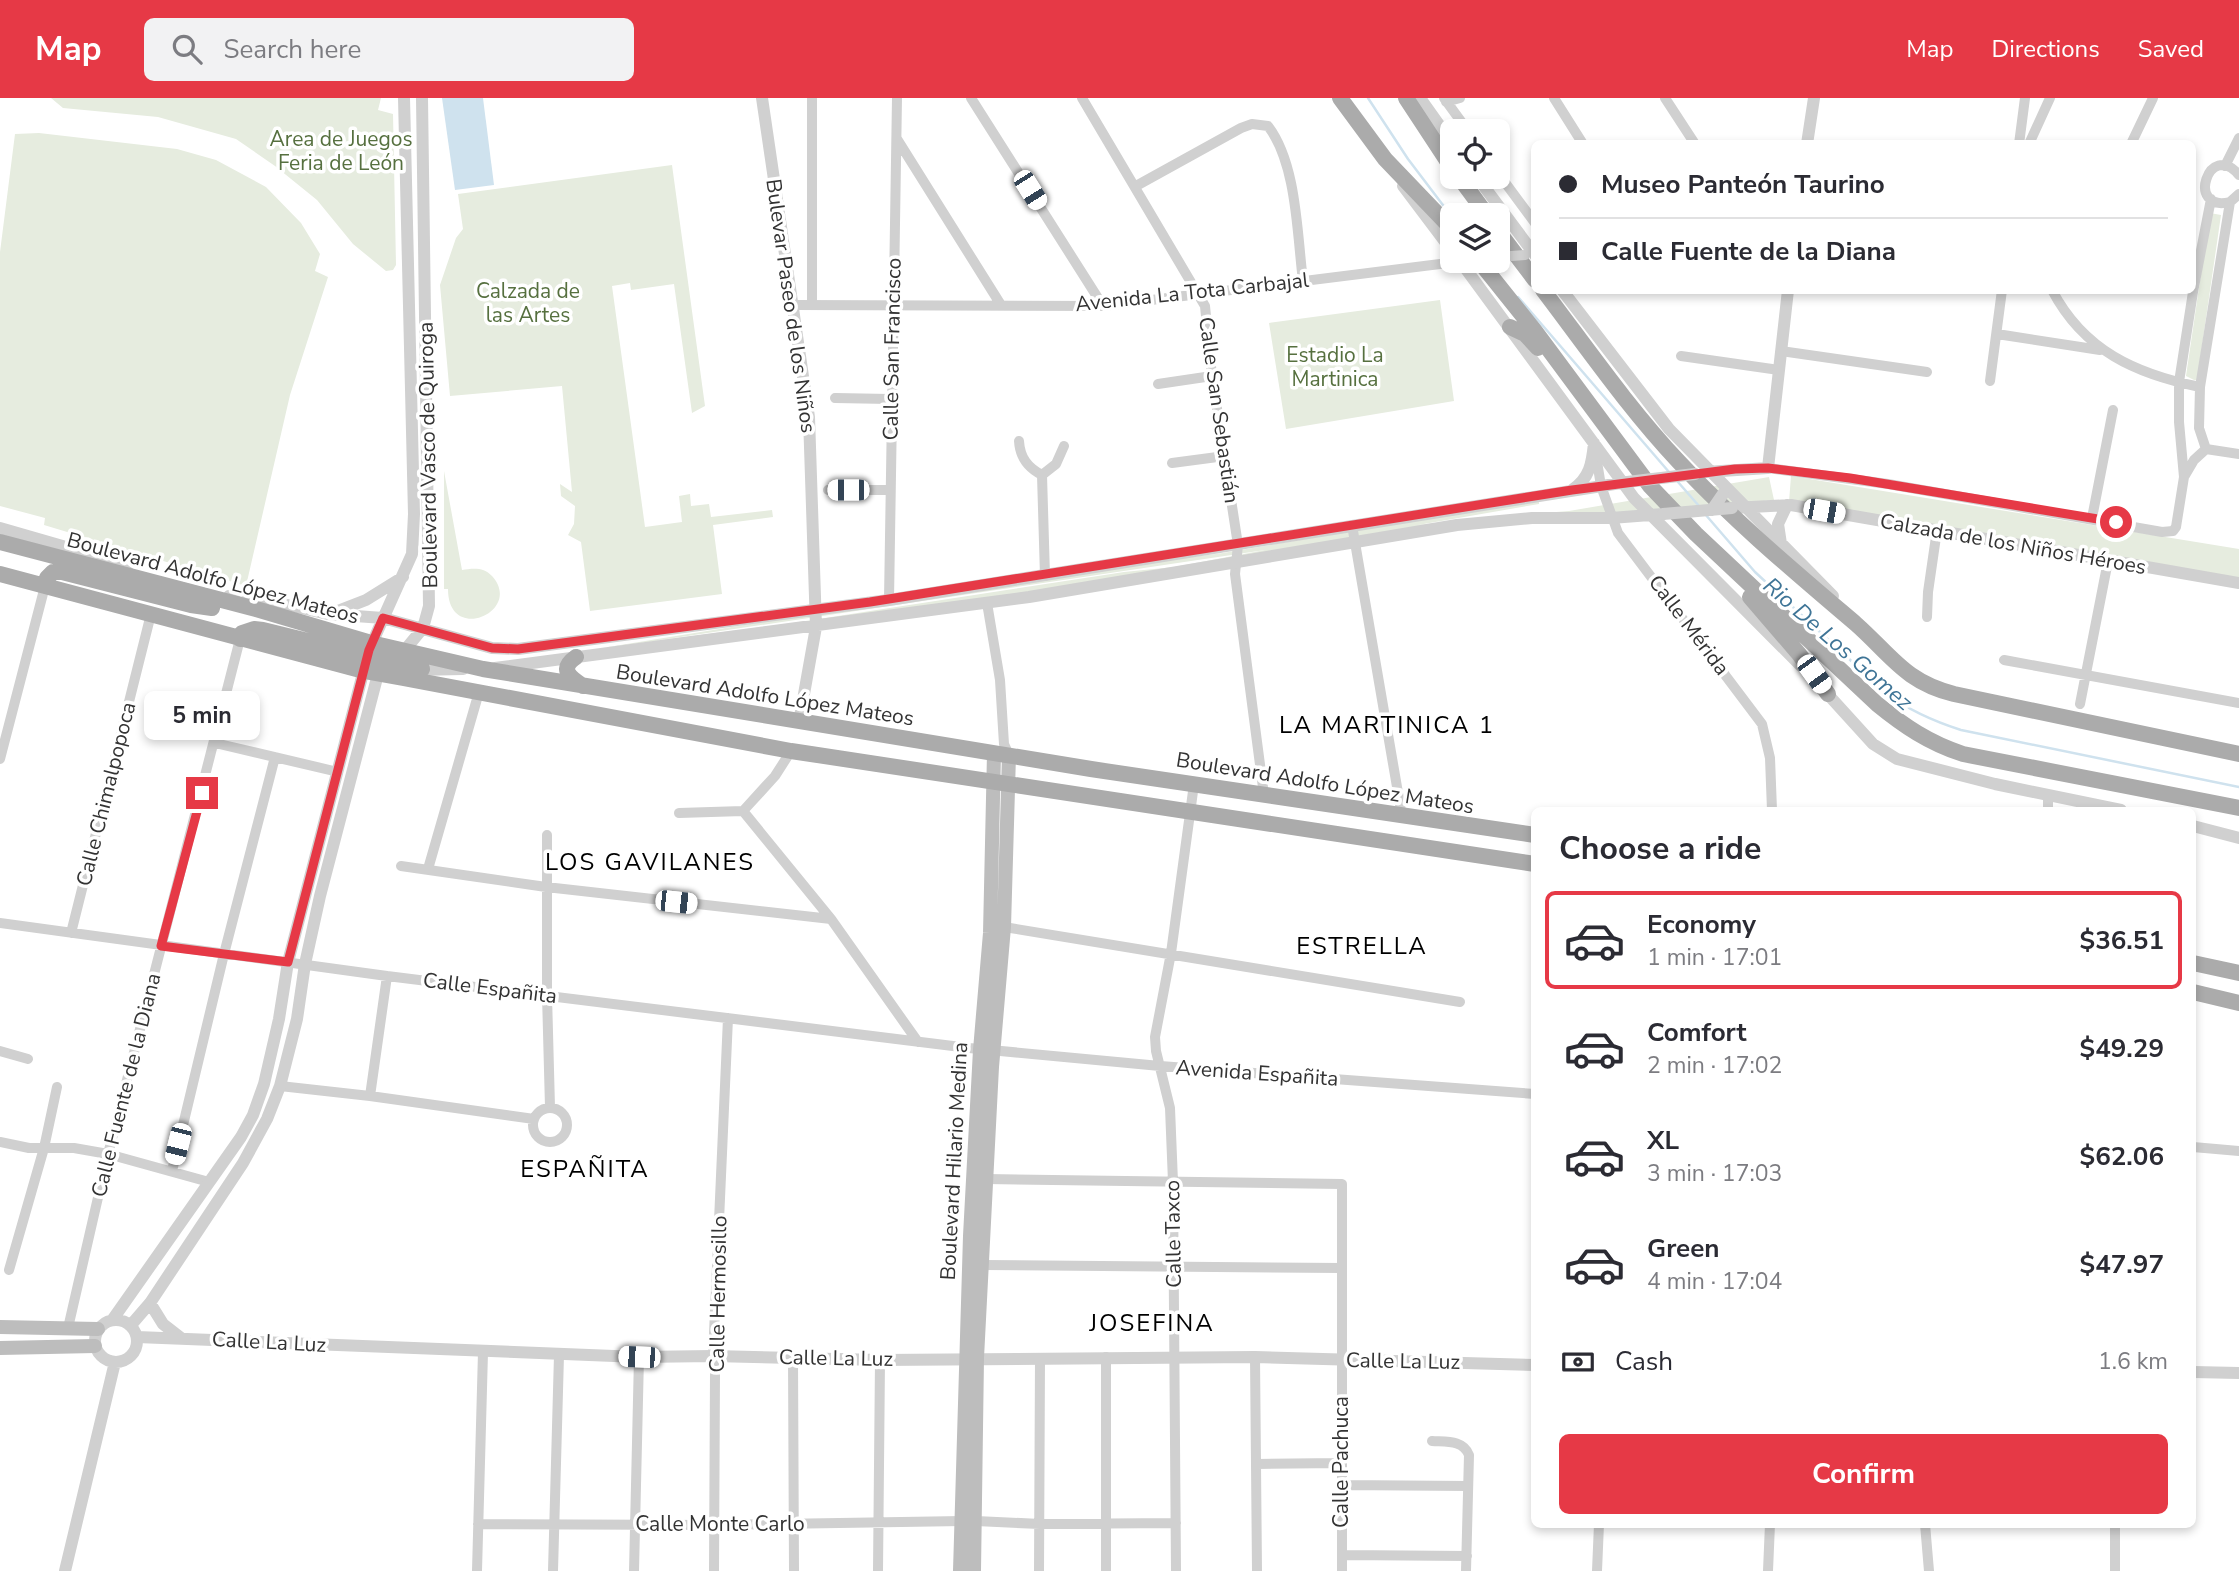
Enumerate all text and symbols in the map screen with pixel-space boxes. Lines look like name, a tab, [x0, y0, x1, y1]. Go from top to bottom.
search box	[144, 18, 634, 81]
text: Map	[35, 27, 102, 72]
icon: search	[168, 30, 206, 68]
text: Search here	[224, 32, 361, 67]
text: Map	[1906, 33, 1953, 65]
text: Directions	[1991, 33, 2100, 65]
text: Saved	[2138, 33, 2204, 65]
map controls	[1440, 119, 1510, 273]
button: locate	[1440, 119, 1510, 189]
park label: Area de Juegos Feria de León	[269, 125, 413, 177]
car	[1010, 167, 1051, 213]
text: Museo Panteón Taurino	[1601, 167, 1885, 202]
street label: Bulevar Paseo de los Niños	[759, 177, 823, 435]
button: layers	[1440, 203, 1510, 273]
text: Calle Fuente de la Diana	[1601, 234, 1896, 269]
street label: Calle San Francisco	[876, 257, 908, 441]
street label: Avenida La Tota Carbajal	[1074, 266, 1311, 318]
park label: Calzada de las Artes	[476, 277, 580, 329]
street label: Calle San Sebastián	[1192, 315, 1246, 505]
street label: Boulevard Vasco de Quiroga	[412, 321, 444, 589]
park label: Estadio La Martinica	[1286, 341, 1384, 393]
car	[828, 480, 870, 501]
car	[1802, 497, 1847, 525]
route start	[2100, 506, 2132, 538]
street label: Calzada de los Niños Héroes	[1878, 507, 2148, 581]
street label: Boulevard Adolfo López Mateos	[64, 525, 362, 631]
street label: Calle Mérida	[1642, 569, 1736, 681]
water label: Rio De Los Gomez	[1757, 570, 1920, 718]
car	[1794, 651, 1835, 697]
street label: Boulevard Adolfo López Mateos	[614, 658, 916, 732]
callout: 5 min	[144, 692, 260, 740]
street label: Calle Chimalpopoca	[70, 699, 142, 889]
text: 5 min	[172, 700, 232, 731]
district label: LA MARTINICA 1	[1279, 709, 1495, 741]
street label: Boulevard Adolfo López Mateos	[1174, 746, 1476, 820]
route end	[186, 777, 218, 809]
text: Choose a ride	[1559, 827, 1761, 870]
district label: LOS GAVILANES	[545, 846, 755, 878]
car	[655, 889, 698, 915]
text: Economy	[1647, 907, 1756, 942]
icon: car	[1563, 909, 1626, 972]
text: $36.51	[2080, 923, 2164, 958]
district label: ESTRELLA	[1296, 930, 1428, 962]
text: 1 min · 17:01	[1647, 942, 1782, 973]
street label: Calle Españita	[421, 966, 559, 1010]
street label: Calle Fuente de la Diana	[85, 970, 167, 1200]
text: Comfort	[1647, 1015, 1747, 1050]
icon: car	[1563, 1017, 1626, 1080]
text: $49.29	[2080, 1031, 2164, 1066]
street label: Boulevard Hilario Medina	[934, 1041, 974, 1281]
text: 2 min · 17:02	[1647, 1050, 1782, 1081]
street label: Avenida Españita	[1175, 1053, 1339, 1093]
car	[163, 1121, 194, 1167]
text: XL	[1647, 1123, 1679, 1158]
icon: car	[1563, 1125, 1626, 1188]
text: $62.06	[2080, 1139, 2164, 1174]
district label: ESPAÑITA	[520, 1153, 650, 1185]
text: 3 min · 17:03	[1647, 1158, 1782, 1189]
street label: Calle Taxco	[1158, 1180, 1188, 1288]
street label: Calle Hermosillo	[703, 1215, 733, 1373]
text: Green	[1647, 1231, 1720, 1266]
icon: car	[1563, 1233, 1626, 1296]
text: $47.97	[2080, 1247, 2164, 1282]
text: 4 min · 17:04	[1647, 1266, 1782, 1297]
district label: JOSEFINA	[1088, 1307, 1215, 1339]
street label: Calle La Luz	[211, 1325, 327, 1359]
street label: Calle La Luz	[779, 1343, 894, 1373]
icon: cash	[1559, 1343, 1597, 1381]
text: Cash	[1615, 1344, 1673, 1379]
car	[618, 1346, 661, 1368]
street label: Calle La Luz	[1346, 1346, 1461, 1376]
text: 1.6 km	[2098, 1346, 2168, 1377]
street label: Calle Pachuca	[1327, 1396, 1355, 1528]
button: Confirm	[1559, 1434, 2168, 1514]
street label: Calle Monte Carlo	[635, 1510, 805, 1538]

